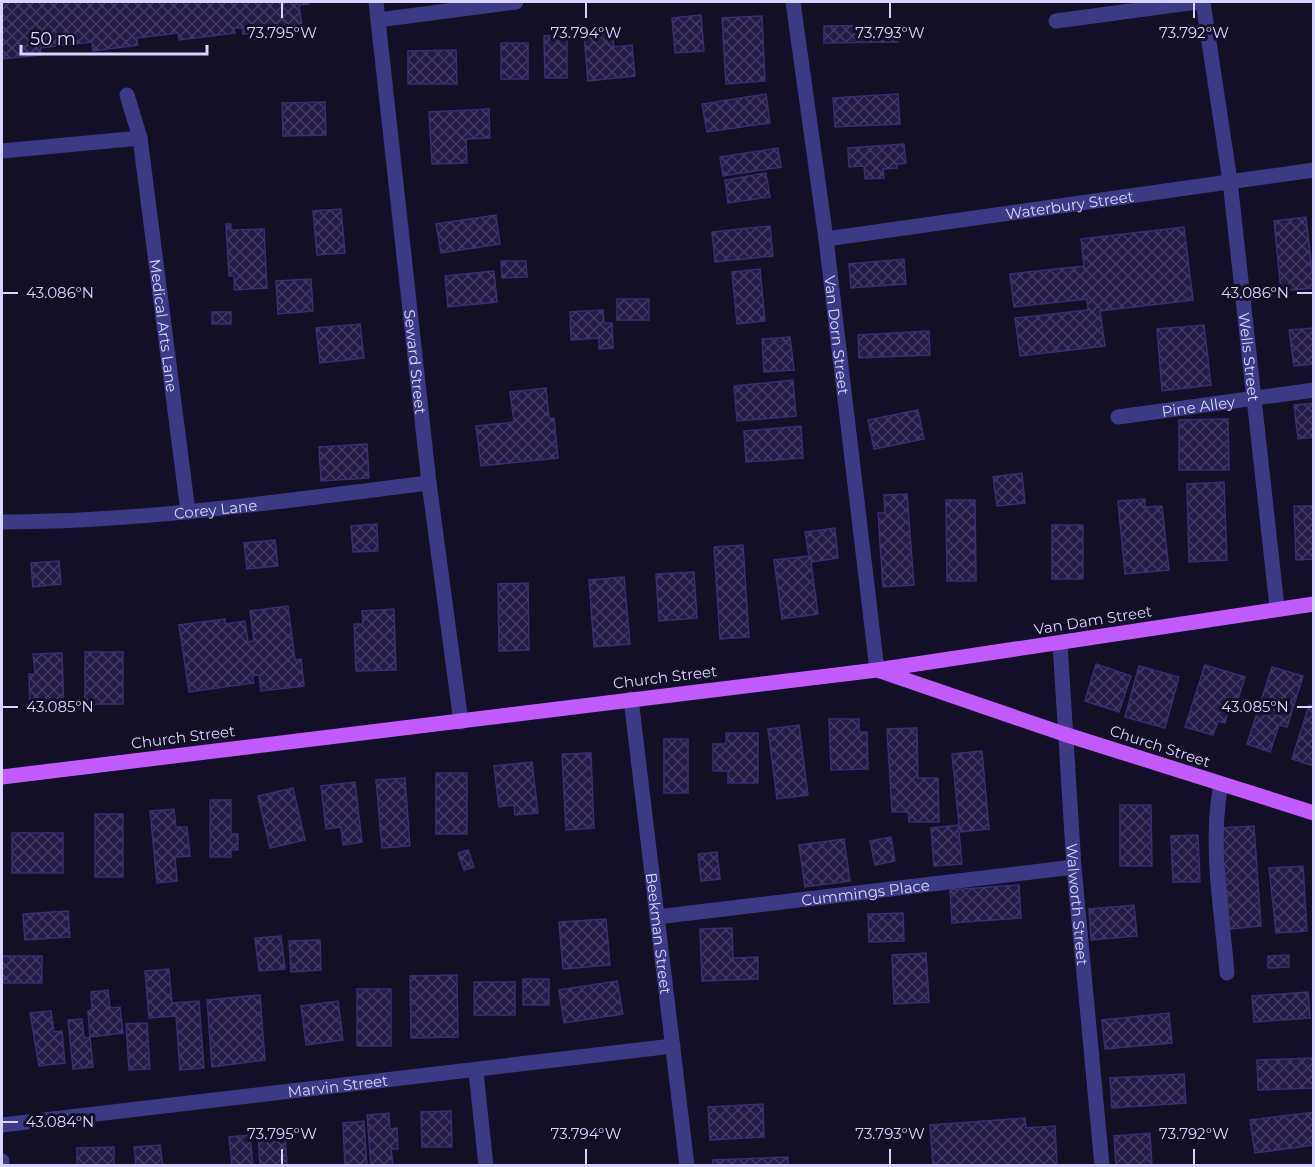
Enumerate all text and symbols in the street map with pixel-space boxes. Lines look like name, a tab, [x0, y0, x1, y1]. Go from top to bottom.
scale bar	[21, 18, 207, 56]
text: 73.795°W	[247, 23, 317, 42]
text: 73.794°W	[551, 23, 622, 42]
text: 73.793°W	[855, 23, 925, 42]
text: 73.792°W	[1159, 23, 1229, 42]
text: 50 m	[30, 28, 76, 50]
street label: Waterbury Street	[1004, 186, 1135, 223]
street label: Medical Arts Lane	[146, 258, 182, 393]
street label: Van Dorn Street	[821, 274, 854, 396]
text: 43.086°N	[26, 283, 94, 302]
text: 43.086°N	[1221, 283, 1289, 302]
street label: Seward Street	[400, 308, 431, 415]
street label: Wells Street	[1235, 311, 1264, 402]
street label: Pine Alley	[1160, 391, 1237, 420]
street label: Corey Lane	[173, 495, 258, 523]
street label: Van Dam Street	[1033, 601, 1153, 639]
street label: Church Street	[612, 661, 718, 693]
text: 43.085°N	[26, 697, 94, 716]
text: 43.085°N	[1221, 697, 1289, 716]
street label: Church Street	[130, 721, 236, 753]
street label: Church Street	[1107, 721, 1213, 771]
street label: Walworth Street	[1063, 843, 1093, 966]
street label: Beekman Street	[642, 871, 676, 995]
street label: Cummings Place	[800, 875, 931, 909]
street label: Marvin Street	[286, 1070, 389, 1101]
text: 43.084°N	[26, 1112, 94, 1131]
text: 73.795°W	[247, 1124, 317, 1143]
text: 73.794°W	[551, 1124, 622, 1143]
text: 73.793°W	[855, 1124, 925, 1143]
text: 73.792°W	[1159, 1124, 1229, 1143]

